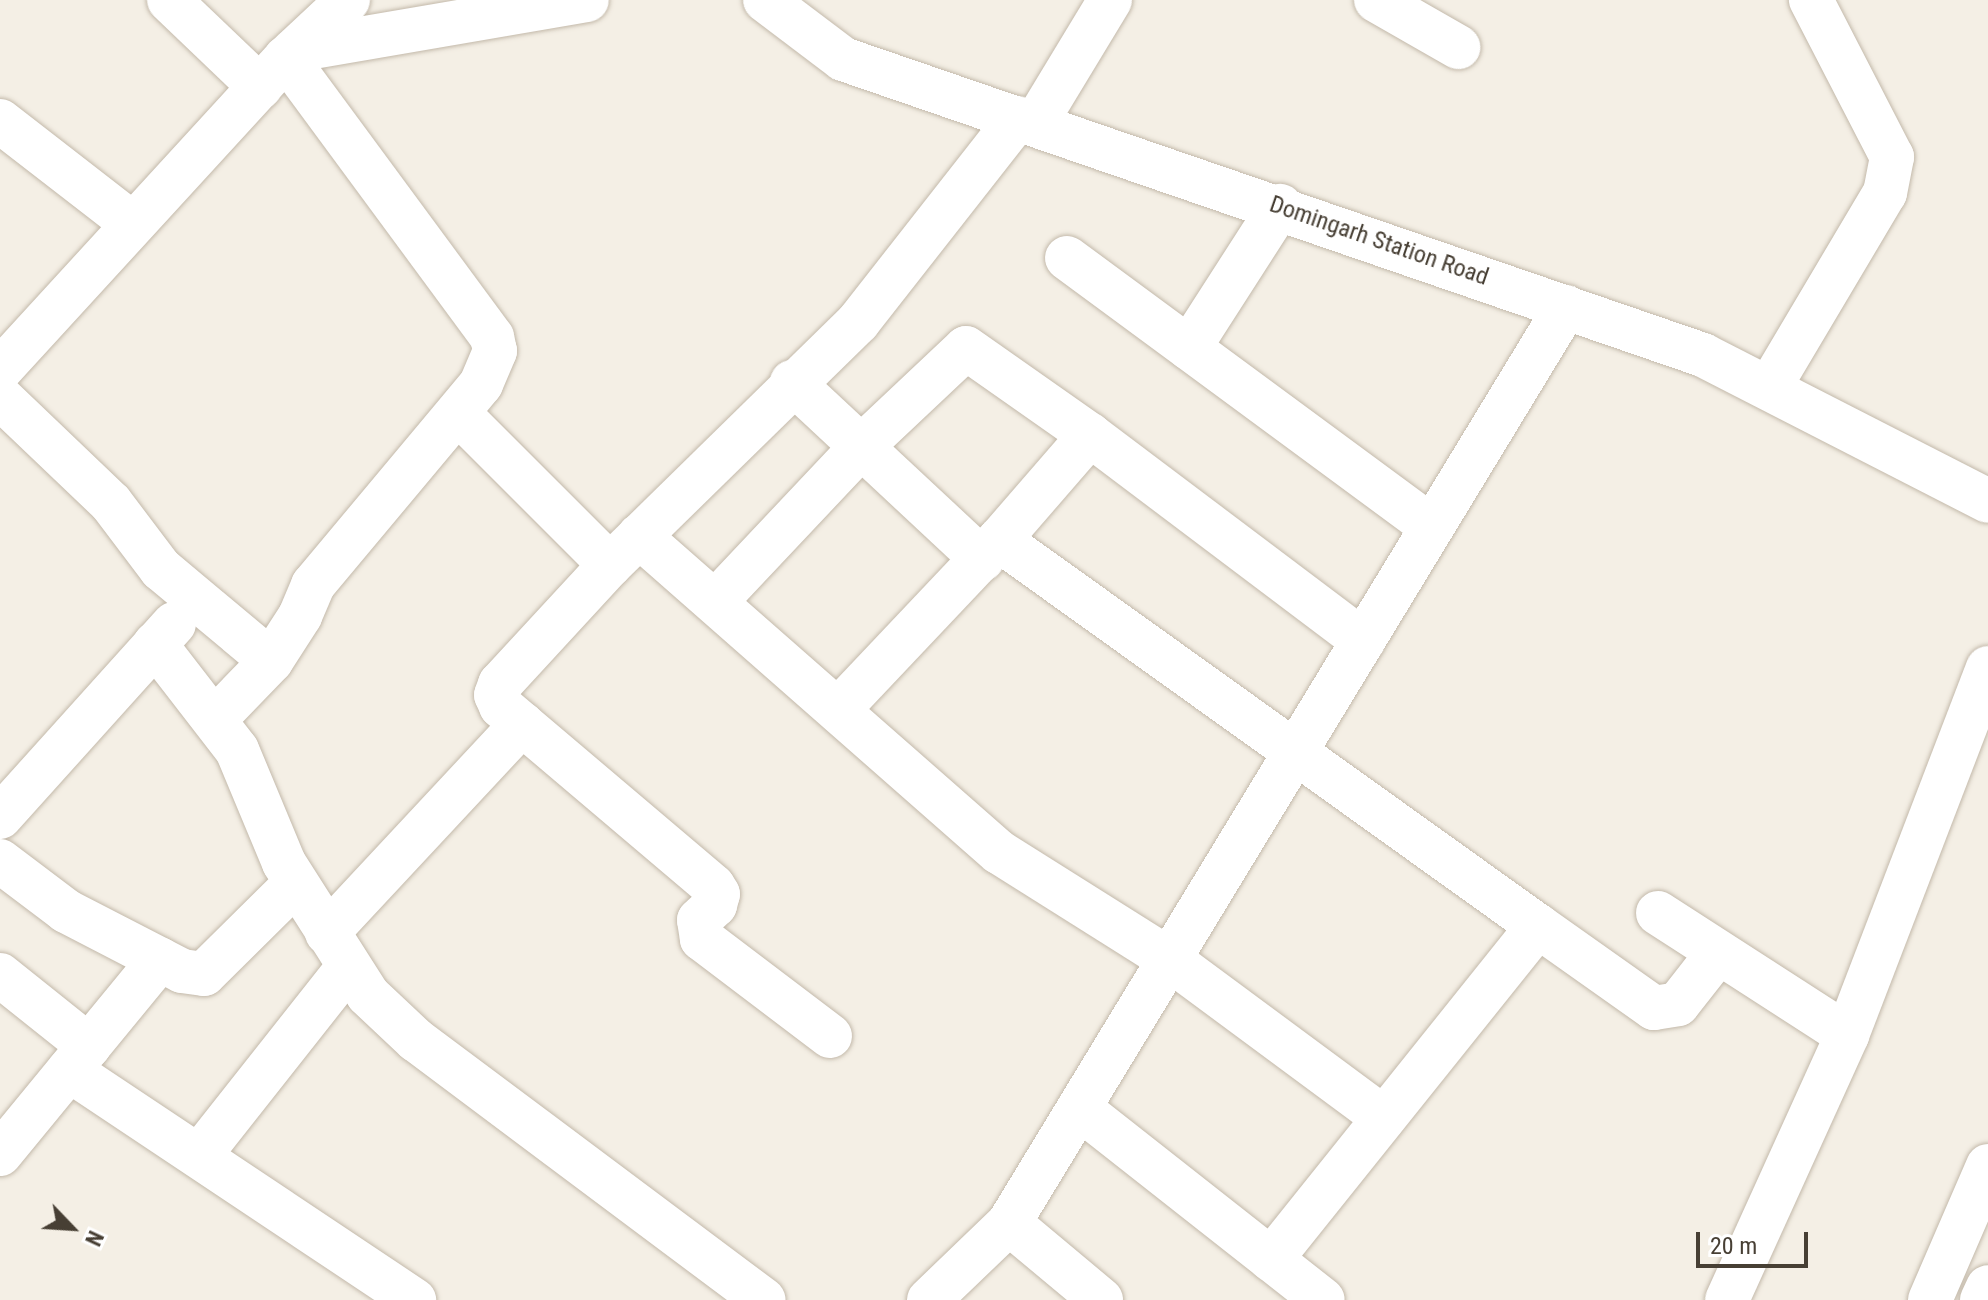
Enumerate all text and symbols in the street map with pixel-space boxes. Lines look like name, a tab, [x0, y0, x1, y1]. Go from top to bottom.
street label: Domingarh Station Road	[1266, 190, 1492, 292]
north arrow	[32, 1188, 112, 1268]
scale bar	[1700, 1216, 1812, 1266]
text: N	[80, 1227, 108, 1250]
text: 20 m	[1710, 1232, 1757, 1260]

